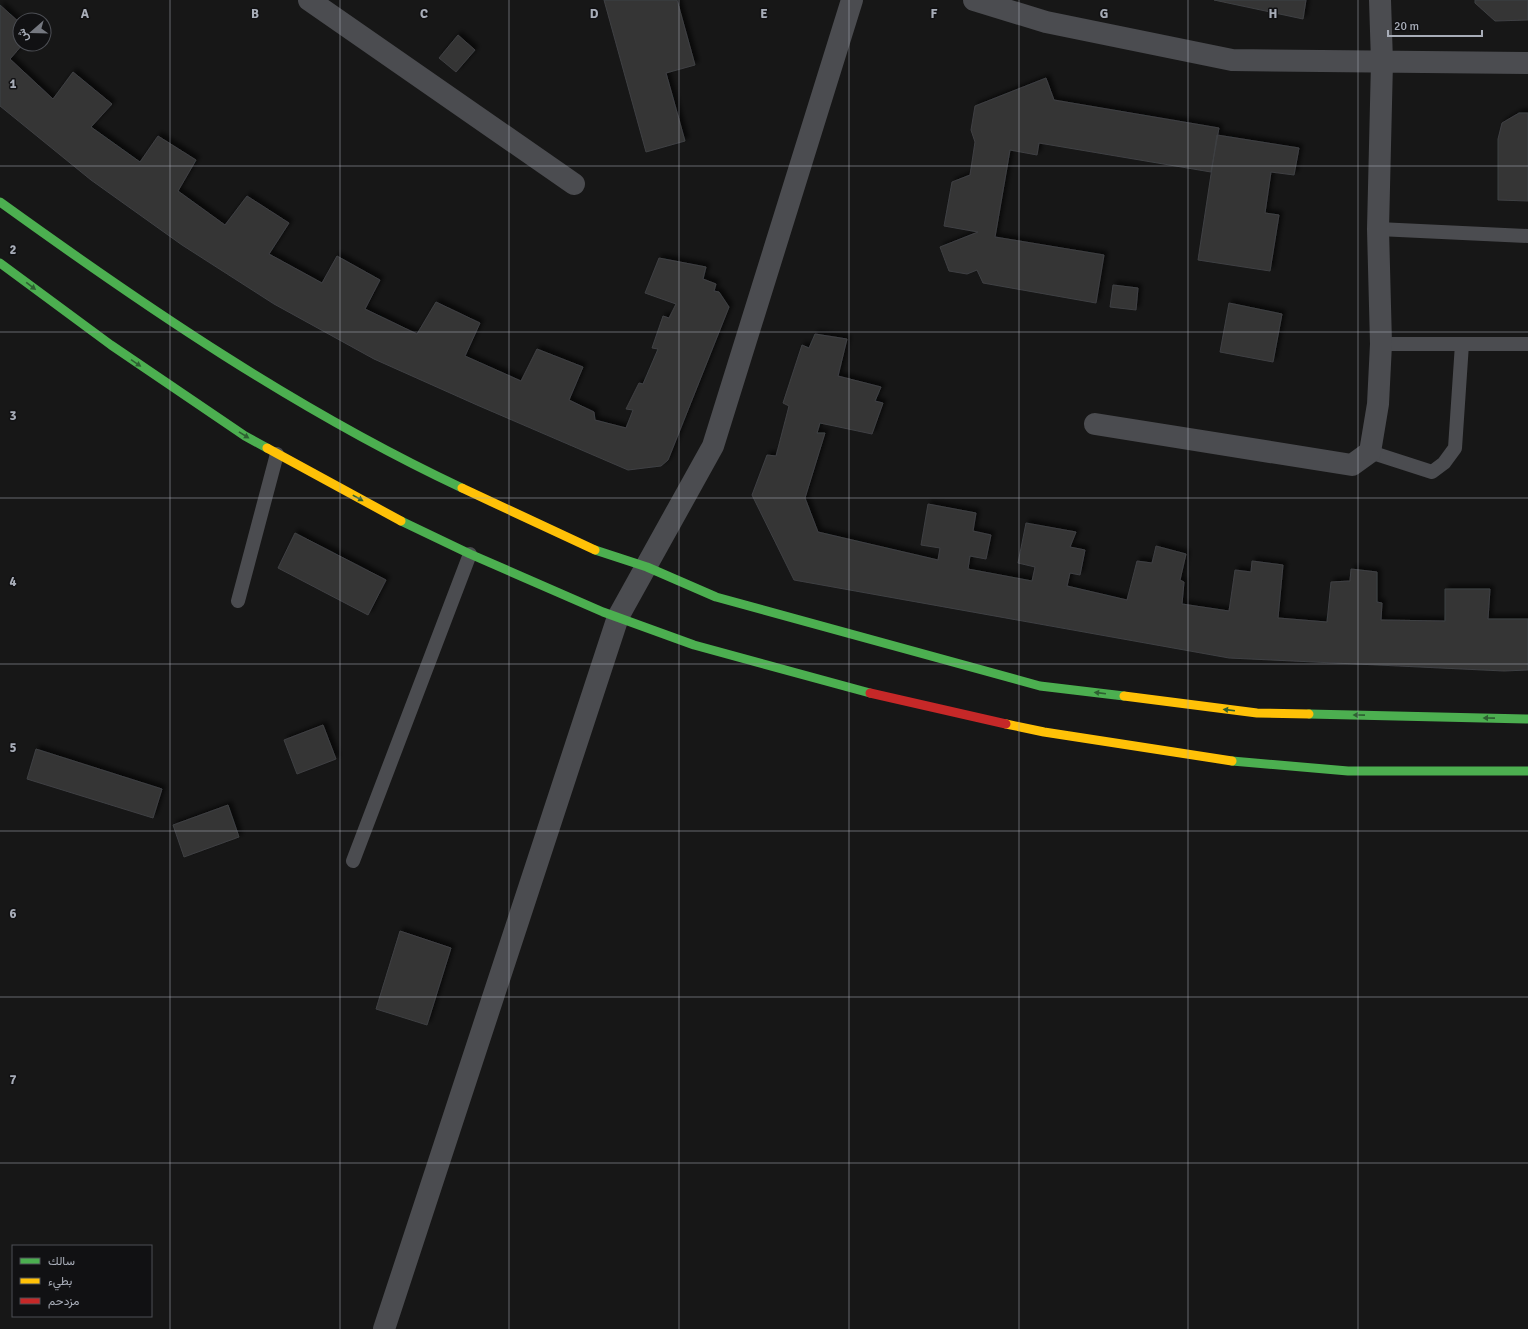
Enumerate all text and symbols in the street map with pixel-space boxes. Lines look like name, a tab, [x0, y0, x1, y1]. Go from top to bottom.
text: A	[81, 6, 90, 22]
text: B	[251, 6, 259, 22]
text: C	[420, 6, 428, 22]
text: D	[590, 6, 599, 22]
text: E	[760, 6, 768, 22]
text: F	[931, 6, 938, 22]
text: G	[1100, 6, 1108, 22]
text: H	[1269, 6, 1277, 22]
north arrow	[12, 12, 52, 52]
scale bar	[1388, 12, 1482, 38]
text: 20 m	[1394, 19, 1419, 34]
text: ش	[15, 27, 31, 44]
text: 1	[9, 76, 17, 92]
text: 2	[9, 242, 17, 258]
one-way arrow	[26, 282, 37, 290]
one-way arrow	[131, 359, 142, 367]
text: 3	[9, 408, 17, 424]
one-way arrow	[239, 431, 249, 439]
one-way arrow	[352, 495, 364, 502]
text: 4	[9, 574, 17, 590]
one-way arrow	[1094, 690, 1106, 696]
one-way arrow	[1223, 707, 1235, 713]
one-way arrow	[1352, 712, 1365, 718]
one-way arrow	[1482, 715, 1495, 721]
text: 5	[9, 740, 17, 756]
text: 6	[9, 906, 17, 922]
text: 7	[9, 1072, 17, 1088]
legend	[12, 1245, 152, 1317]
text: سالك	[48, 1254, 75, 1269]
text: بطيء	[48, 1274, 72, 1291]
text: مزدحم	[48, 1294, 79, 1309]

